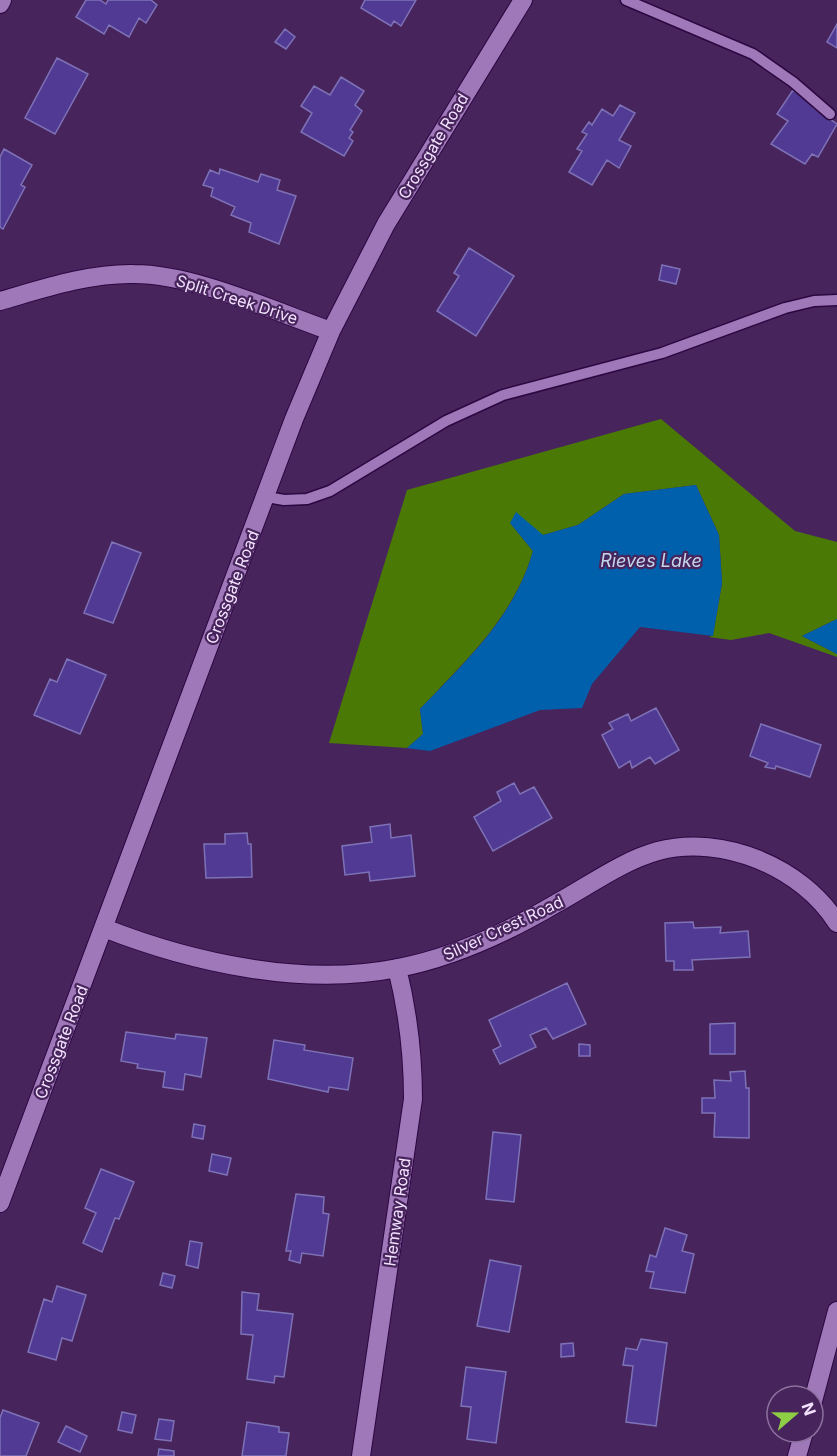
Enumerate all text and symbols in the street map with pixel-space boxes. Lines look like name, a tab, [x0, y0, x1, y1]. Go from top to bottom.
street label: Crossgate Road	[393, 89, 473, 203]
street label: Split Creek Drive	[174, 270, 300, 328]
street label: Crossgate Road	[201, 527, 263, 647]
water label: Rieves Lake	[600, 550, 702, 571]
street label: Silver Crest Road	[440, 891, 566, 965]
street label: Crossgate Road	[30, 982, 92, 1102]
street label: Hemway Road	[380, 1157, 414, 1267]
north arrow	[765, 1384, 825, 1444]
text: N	[798, 1400, 821, 1418]

